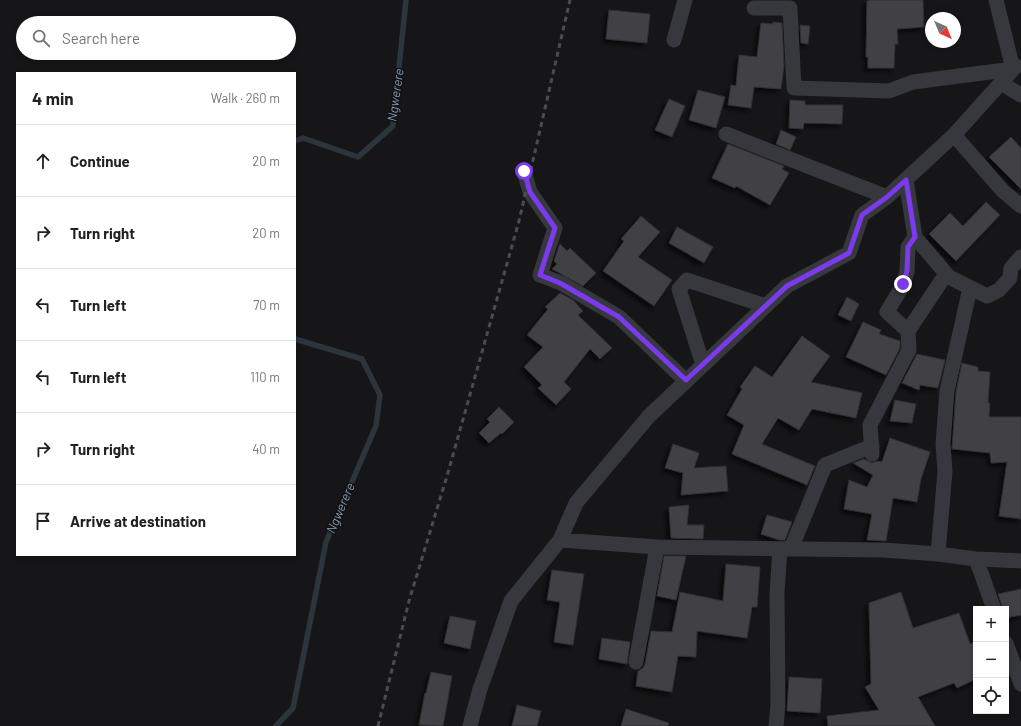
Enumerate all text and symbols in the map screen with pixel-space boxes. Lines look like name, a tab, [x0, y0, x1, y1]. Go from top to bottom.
north arrow	[925, 12, 961, 48]
search box	[16, 16, 296, 60]
icon: search	[30, 27, 52, 49]
text: Search here	[62, 29, 140, 47]
water label: Ngwerere	[383, 67, 407, 123]
text: 4 min	[32, 88, 74, 108]
text: Walk · 260 m	[211, 90, 280, 106]
icon: ahead	[32, 150, 54, 172]
text: Continue	[70, 152, 130, 170]
text: 20 m	[252, 153, 280, 169]
route start	[515, 162, 533, 180]
icon: right	[32, 222, 54, 244]
text: Turn right	[70, 224, 135, 242]
text: 20 m	[252, 225, 280, 241]
route end	[894, 275, 912, 293]
icon: left	[32, 294, 54, 316]
text: Turn left	[70, 296, 126, 314]
text: 70 m	[253, 297, 280, 313]
icon: left	[32, 366, 54, 388]
text: Turn left	[70, 368, 126, 386]
text: 110 m	[250, 369, 280, 385]
icon: right	[32, 438, 54, 460]
text: Turn right	[70, 440, 135, 458]
text: 40 m	[252, 441, 280, 457]
water label: Ngwerere	[322, 480, 358, 536]
icon: arrive	[32, 510, 54, 532]
text: Arrive at destination	[70, 512, 206, 530]
map controls	[973, 606, 1009, 714]
button: +	[973, 606, 1009, 642]
button: −	[973, 642, 1009, 678]
button: locate	[973, 678, 1009, 714]

